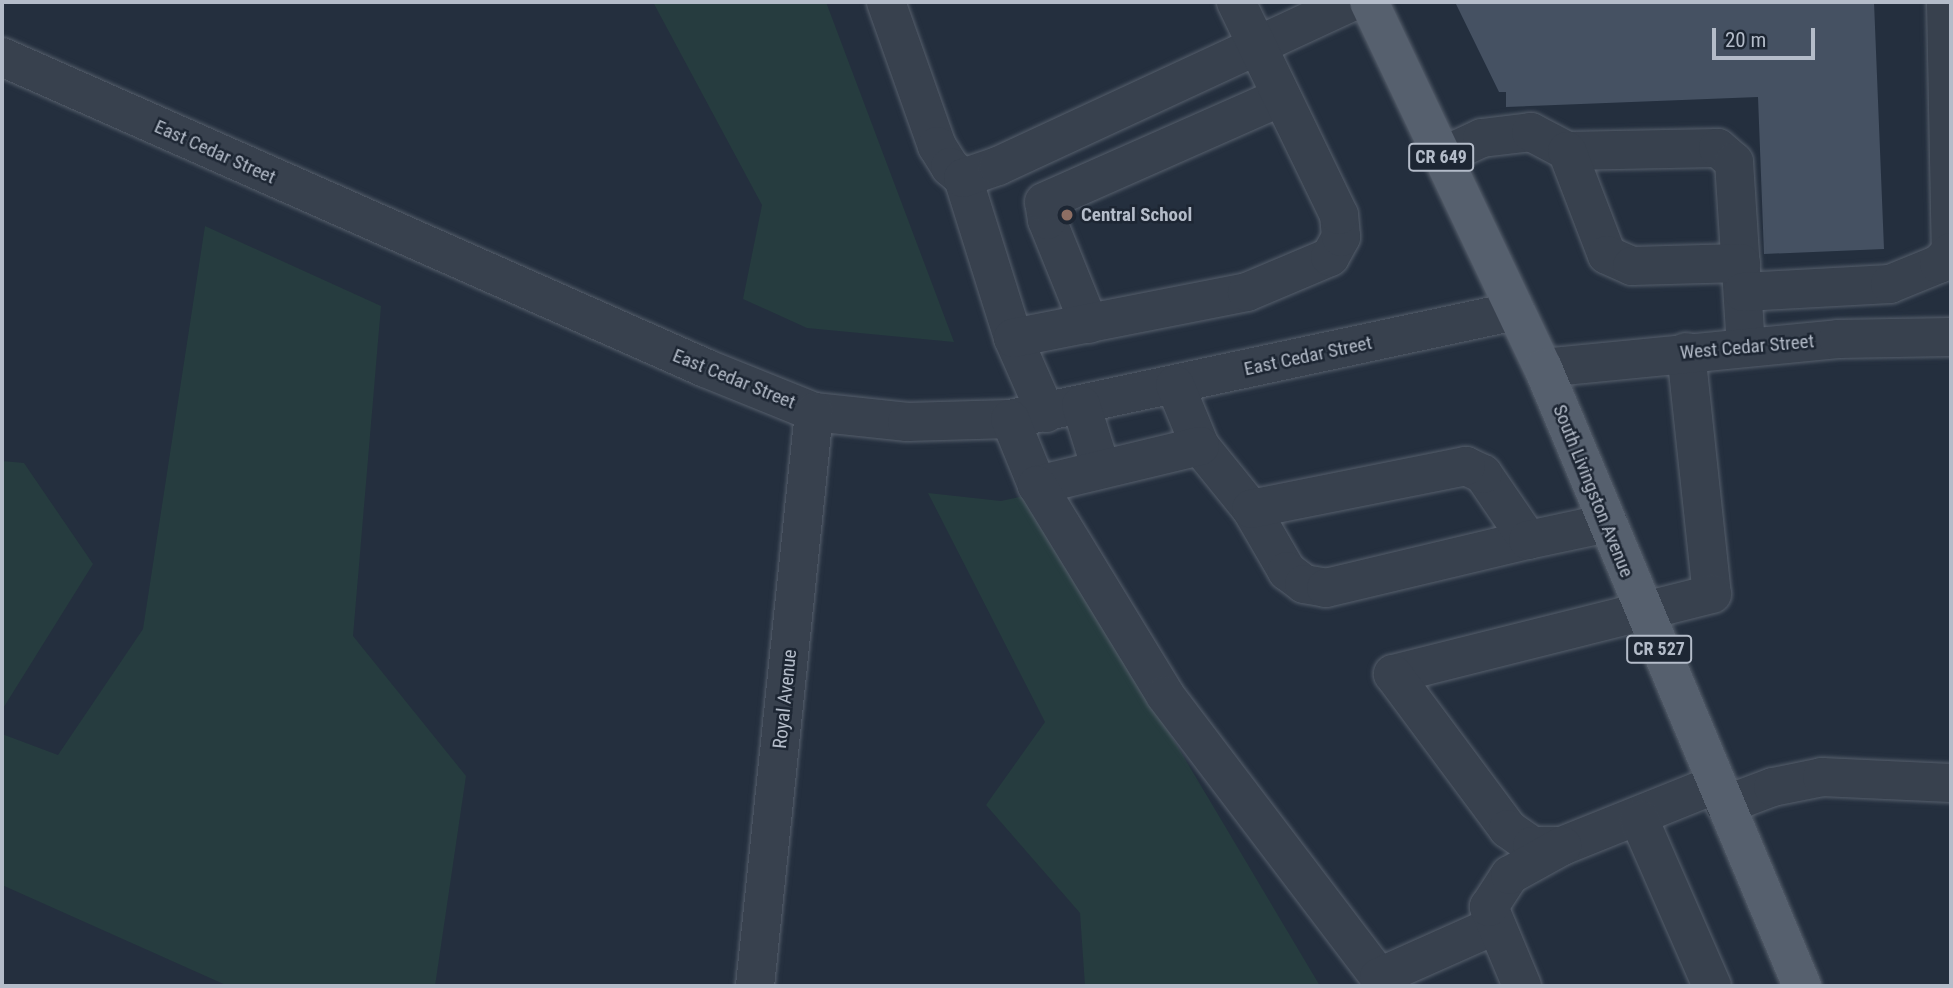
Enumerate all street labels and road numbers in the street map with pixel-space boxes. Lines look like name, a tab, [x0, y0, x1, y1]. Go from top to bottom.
street label: East Cedar Street	[151, 115, 279, 189]
road number: CR 649	[1408, 142, 1474, 172]
street label: West Cedar Street	[1679, 330, 1815, 364]
street label: East Cedar Street	[1242, 331, 1374, 381]
street label: East Cedar Street	[669, 344, 799, 414]
street label: South Livingston Avenue	[1548, 401, 1638, 581]
road number: CR 527	[1626, 634, 1692, 664]
street label: Royal Avenue	[768, 648, 802, 750]

